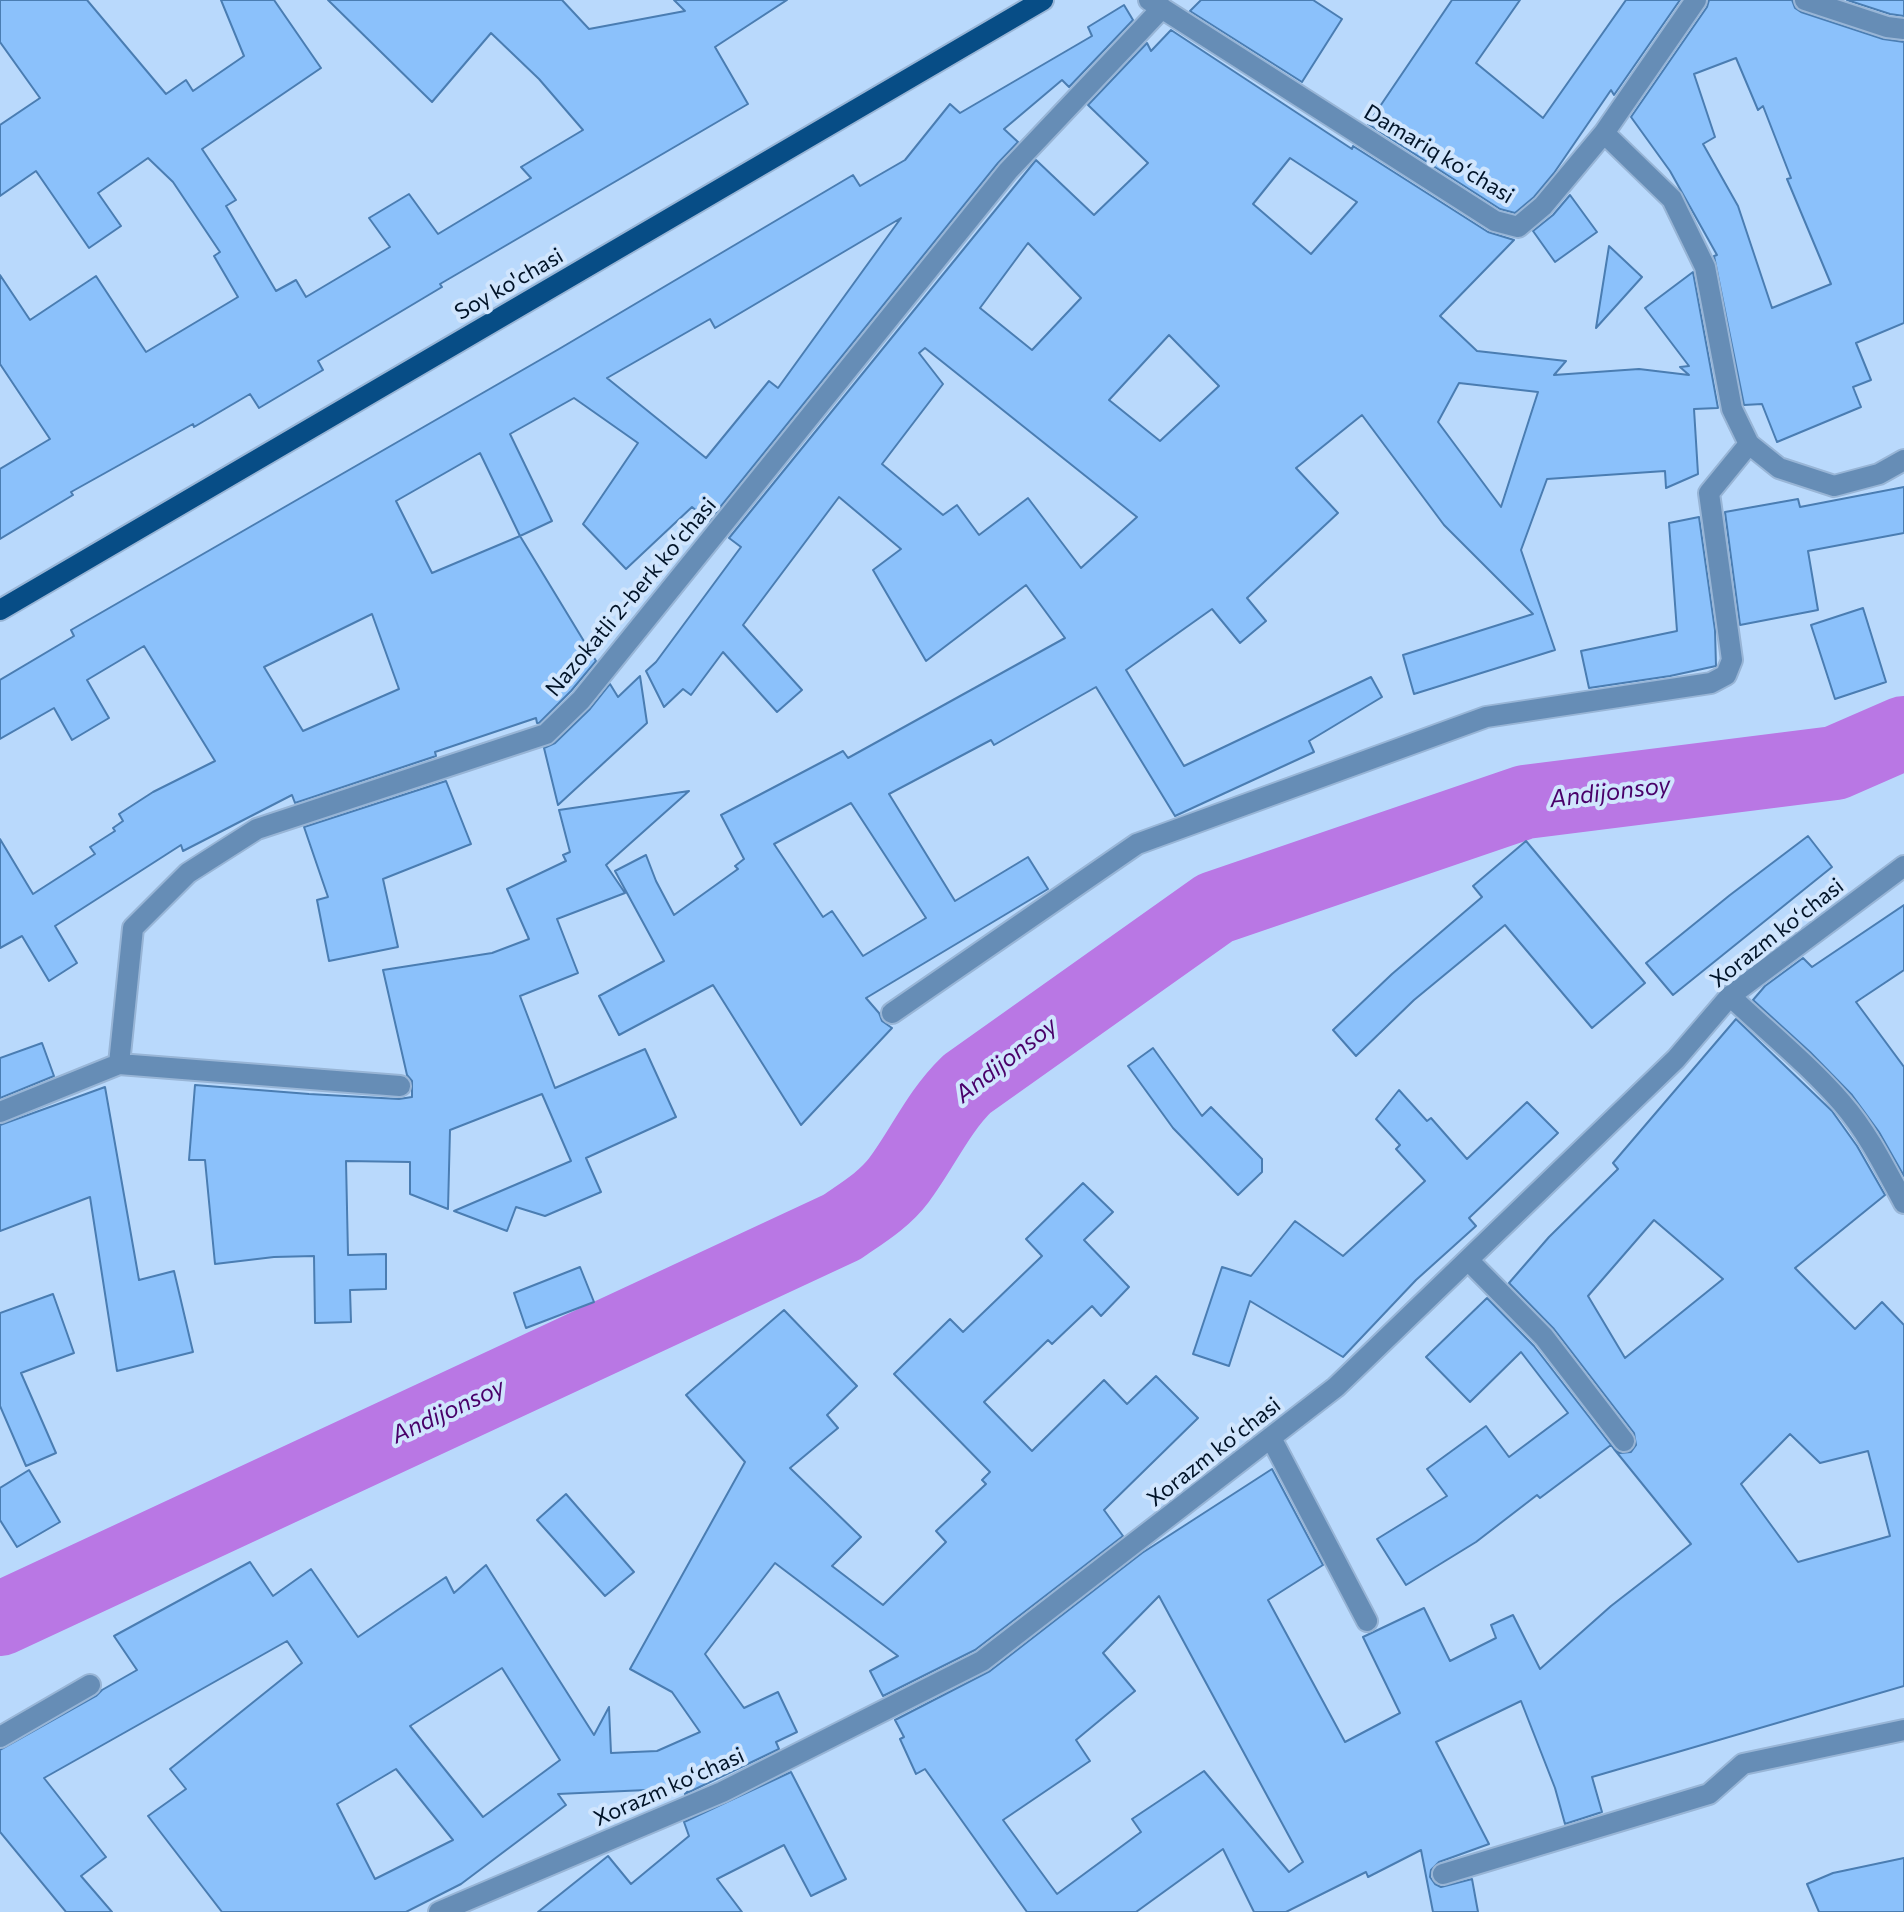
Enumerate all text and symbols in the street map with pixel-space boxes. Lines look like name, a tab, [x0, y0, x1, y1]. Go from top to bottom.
street label: Damariq koʻchasi	[1359, 99, 1519, 209]
street label: Soy ko'chasi	[450, 242, 568, 326]
street label: Nazokatli 2-berk koʻchasi	[540, 492, 722, 702]
water label: Andijonsoy	[1548, 770, 1672, 814]
street label: Xorazm koʻchasi	[1705, 873, 1849, 993]
water label: Andijonsoy	[949, 1011, 1063, 1109]
water label: Andijonsoy	[387, 1372, 509, 1450]
street label: Xorazm koʻchasi	[1142, 1392, 1286, 1512]
street label: Xorazm koʻchasi	[590, 1742, 748, 1832]

